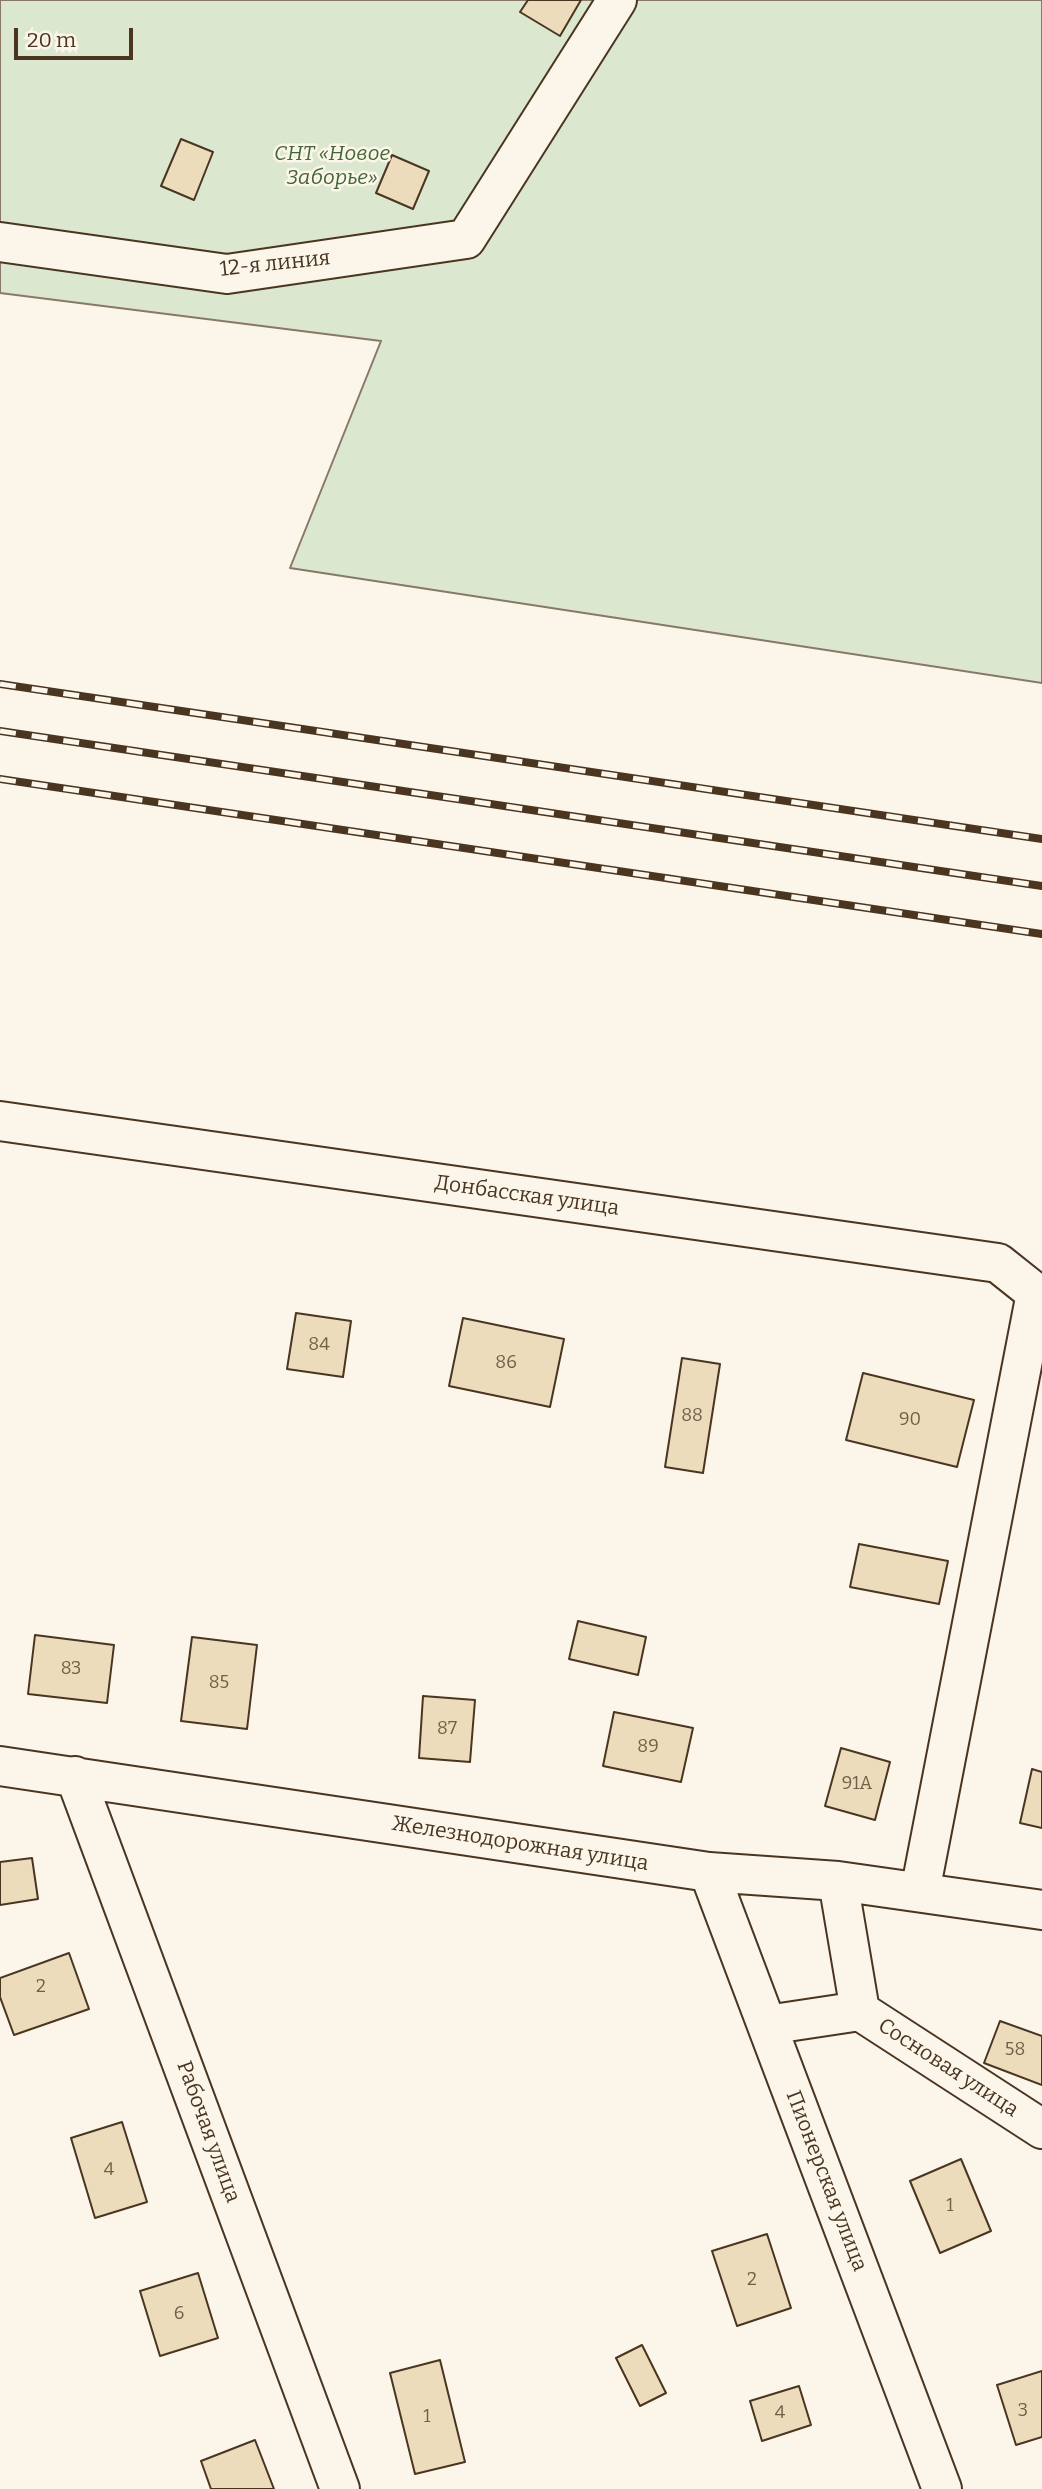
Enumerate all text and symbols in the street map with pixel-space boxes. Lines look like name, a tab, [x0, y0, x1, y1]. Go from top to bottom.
scale bar	[18, 14, 136, 58]
text: 20 m	[27, 27, 76, 53]
park label: СНТ «Новое Заборье»	[274, 141, 390, 191]
street label: 12-я линия	[218, 246, 332, 282]
street label: Донбасская улица	[433, 1171, 621, 1221]
house number: 84	[308, 1334, 330, 1356]
house number: 86	[495, 1352, 517, 1374]
house number: 88	[681, 1405, 703, 1427]
house number: 90	[899, 1409, 921, 1431]
house number: 83	[61, 1658, 81, 1680]
house number: 85	[209, 1672, 229, 1694]
house number: 87	[437, 1718, 457, 1740]
house number: 89	[637, 1736, 659, 1758]
house number: 91А	[842, 1773, 872, 1795]
street label: Железнодорожная улица	[390, 1811, 650, 1877]
house number: 2	[36, 1976, 46, 1998]
street label: Сосновая улица	[873, 2013, 1023, 2123]
house number: 58	[1005, 2039, 1025, 2061]
street label: Рабочая улица	[171, 2058, 245, 2206]
street label: Пионерская улица	[780, 2087, 872, 2275]
house number: 4	[104, 2159, 114, 2181]
house number: 1	[946, 2195, 954, 2217]
house number: 2	[747, 2269, 757, 2291]
house number: 6	[174, 2303, 184, 2325]
house number: 3	[1018, 2400, 1028, 2422]
house number: 4	[775, 2402, 785, 2424]
house number: 1	[423, 2406, 431, 2428]

